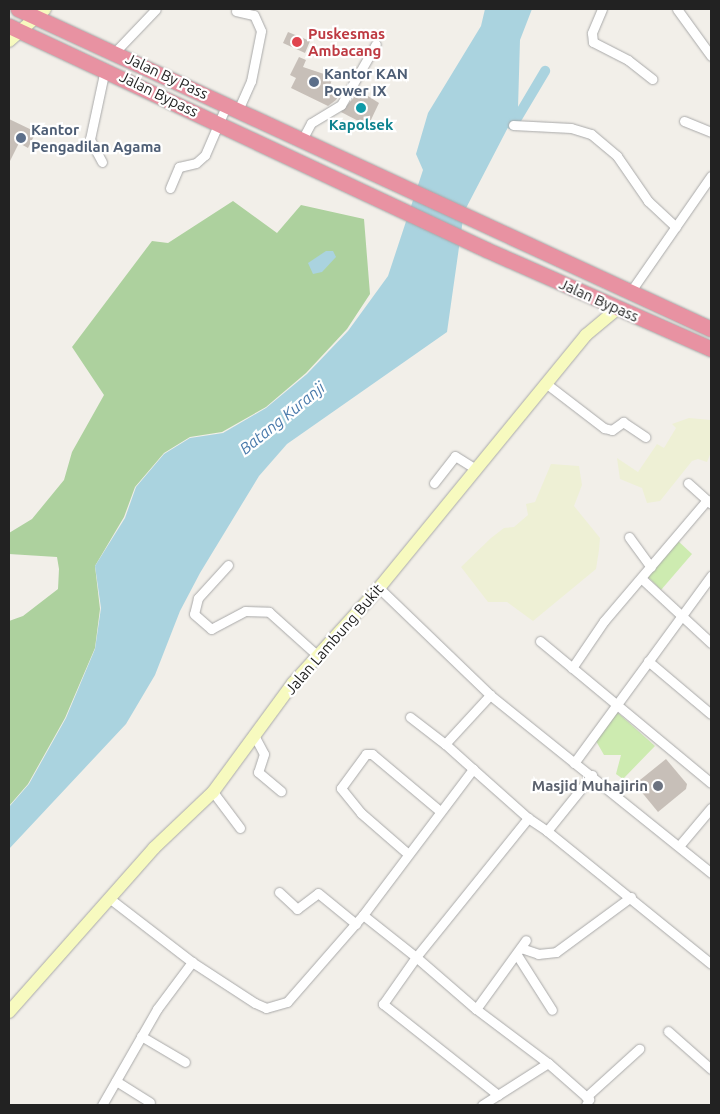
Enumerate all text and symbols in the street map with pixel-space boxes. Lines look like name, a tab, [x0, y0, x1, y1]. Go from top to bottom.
place label: Puskesmas Ambacang	[308, 24, 385, 59]
marker: Puskesmas Ambacang	[290, 35, 304, 49]
street label: Jalan By Pass	[123, 49, 211, 103]
place label: Kantor KAN Power IX	[324, 64, 408, 99]
street label: Jalan Bypass	[117, 67, 201, 121]
marker: Kantor KAN Power IX	[308, 76, 320, 88]
marker: Kapolsek	[355, 102, 367, 114]
place label: Kapolsek	[329, 116, 393, 134]
place label: Kantor Pengadilan Agama	[31, 120, 161, 155]
marker: Kantor Pengadilan Agama	[15, 132, 27, 144]
street label: Jalan Bypass	[557, 274, 641, 326]
water label: Batang Kuranji	[235, 378, 329, 458]
street label: Jalan Lambung Bukit	[281, 580, 387, 698]
place label: Masjid Muhajirin	[532, 777, 648, 795]
marker: Masjid Muhajirin	[652, 780, 664, 792]

